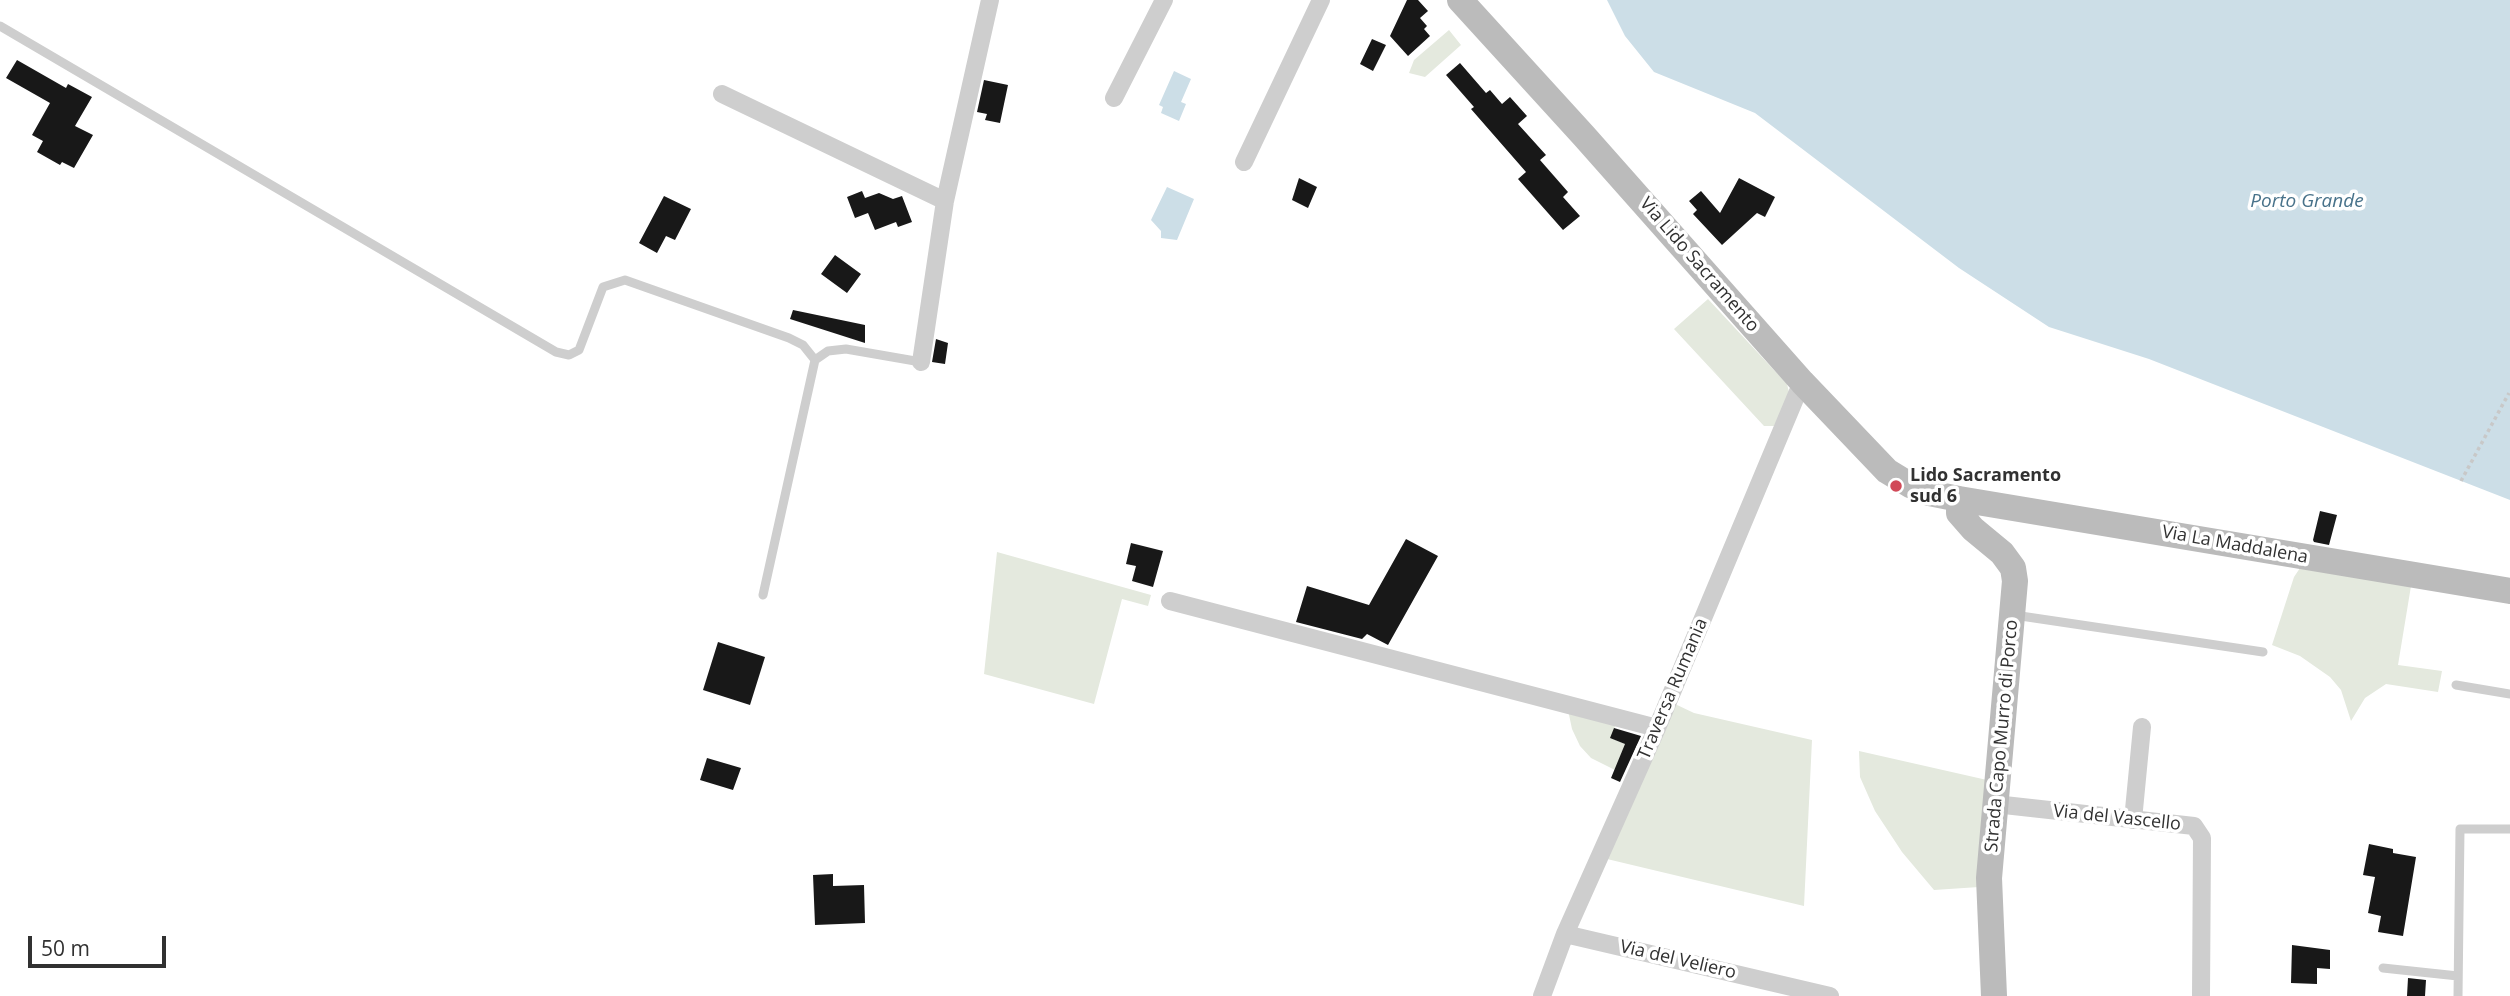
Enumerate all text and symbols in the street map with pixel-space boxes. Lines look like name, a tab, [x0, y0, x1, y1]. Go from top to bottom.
water label: Porto Grande	[2250, 191, 2364, 213]
street label: Via Lido Sacramento	[1635, 193, 1763, 337]
place label: Lido Sacramento sud 6	[1910, 465, 2061, 508]
marker: Lido Sacramento sud 6	[1888, 478, 1904, 494]
street label: Via La Maddalena	[2160, 522, 2310, 568]
street label: Traversa Rumania	[1633, 615, 1713, 763]
street label: Strada Capo Murro di Porco	[1981, 619, 2023, 853]
street label: Via del Vascello	[2052, 801, 2182, 835]
scale bar	[32, 922, 170, 966]
text: 50 m	[41, 934, 90, 962]
street label: Via del Veliero	[1618, 936, 1738, 984]

